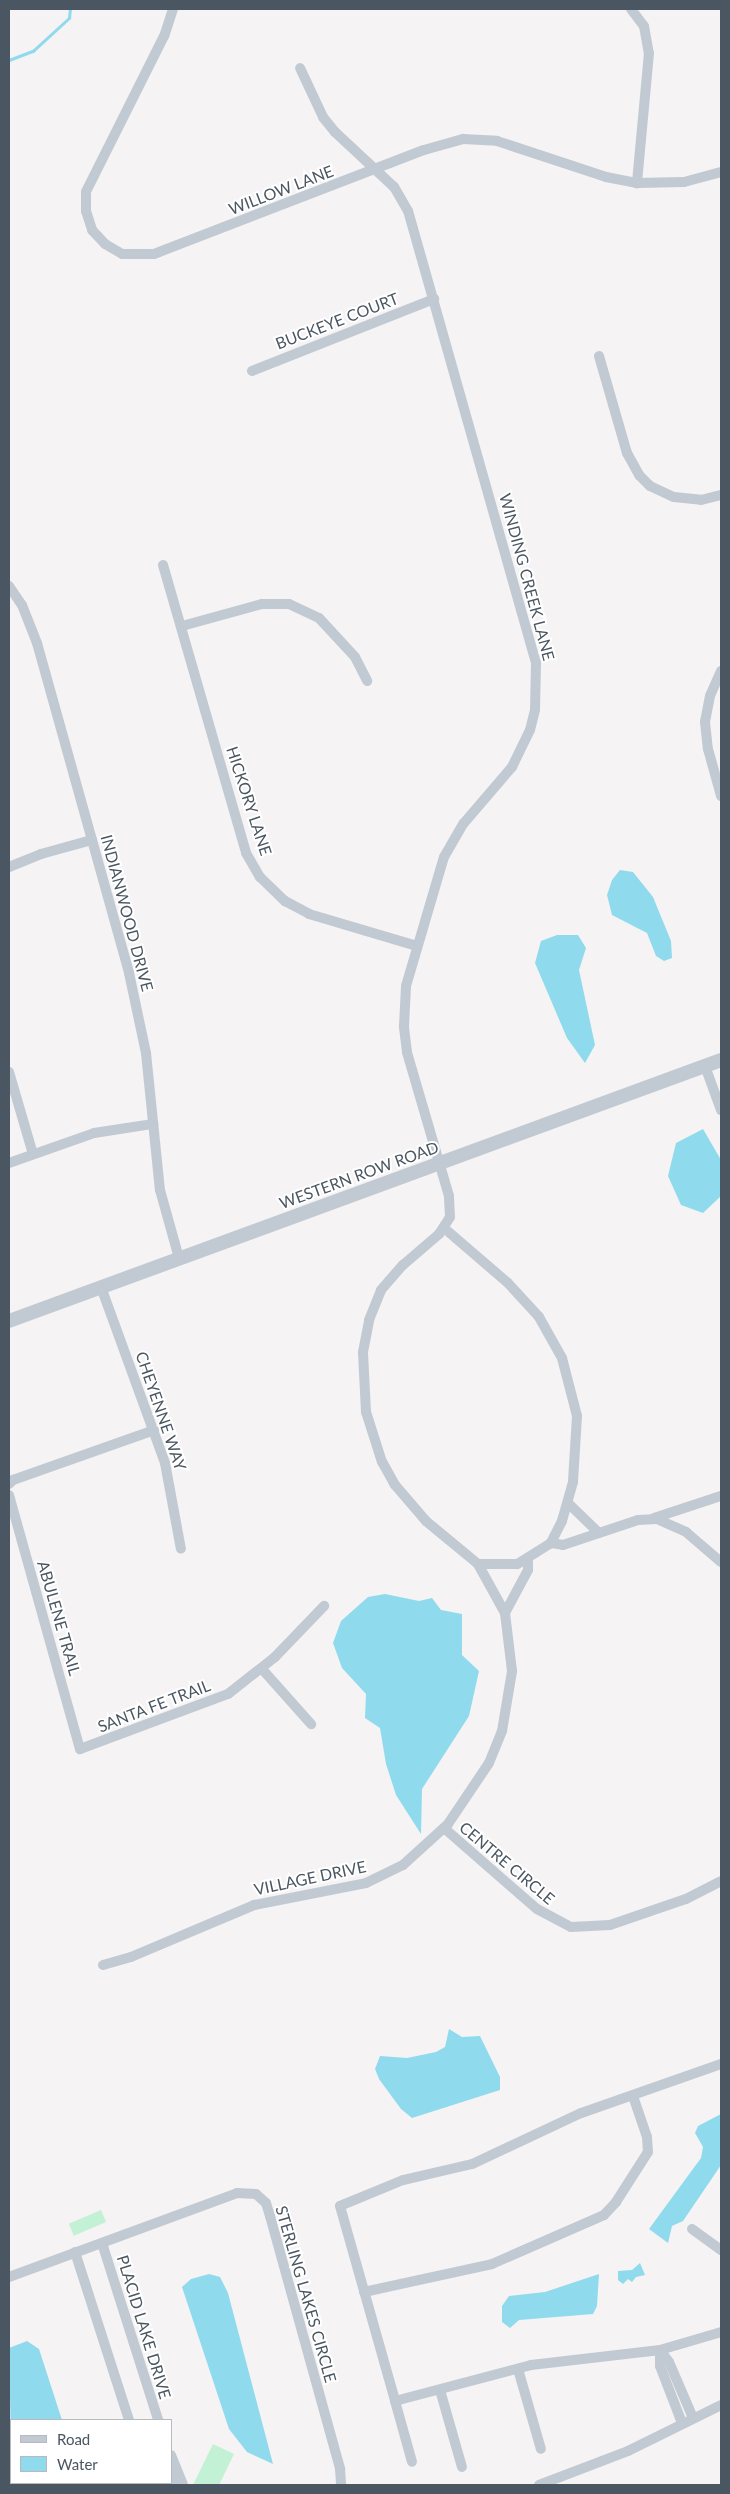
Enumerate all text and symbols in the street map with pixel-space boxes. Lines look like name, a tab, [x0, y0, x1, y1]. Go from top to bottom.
street label: WILLOW LANE	[226, 161, 336, 219]
street label: BUCKEYE COURT	[273, 289, 401, 353]
street label: WINDING CREEK LANE	[495, 491, 559, 663]
street label: HICKORY LANE	[222, 744, 276, 858]
street label: INDIANWOOD DRIVE	[97, 833, 157, 993]
street label: WESTERN ROW ROAD	[277, 1137, 441, 1213]
street label: CHEYENNE WAY	[132, 1349, 190, 1473]
street label: ABULENE TRAIL	[33, 1558, 85, 1678]
street label: SANTA FE TRAIL	[94, 1676, 214, 1736]
street label: CENTRE CIRCLE	[456, 1818, 558, 1908]
street label: VILLAGE DRIVE	[252, 1857, 368, 1899]
street label: STERLING LAKES CIRCLE	[272, 2203, 340, 2385]
street label: PLACID LAKE DRIVE	[113, 2253, 175, 2401]
legend	[10, 2419, 172, 2484]
text: Road	[57, 2430, 90, 2448]
text: Water	[57, 2455, 98, 2473]

